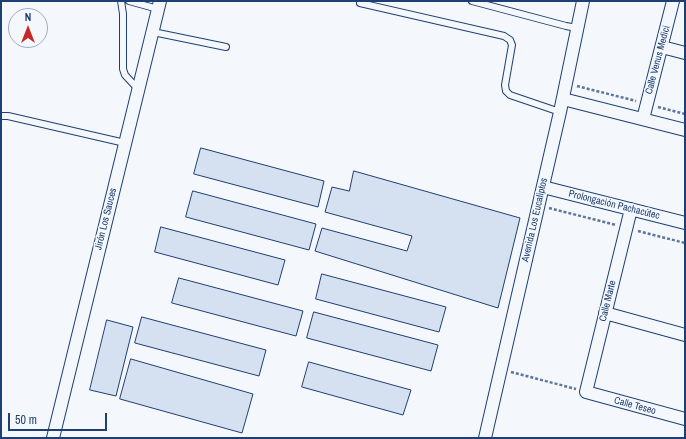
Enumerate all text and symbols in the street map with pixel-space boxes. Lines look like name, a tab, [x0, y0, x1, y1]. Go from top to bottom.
north arrow	[8, 8, 48, 48]
text: N	[25, 10, 31, 24]
street label: Calle Venus Medici	[643, 24, 673, 96]
street label: Avenida Los Eucaliptos	[519, 177, 551, 263]
street label: Jirón Los Sauces	[93, 187, 119, 251]
street label: Prolongación Pachacútec	[567, 188, 661, 222]
street label: Calle Marte	[597, 279, 619, 323]
street label: Calle Teseo	[613, 395, 657, 417]
scale bar	[10, 405, 109, 431]
text: 50 m	[15, 412, 37, 428]

